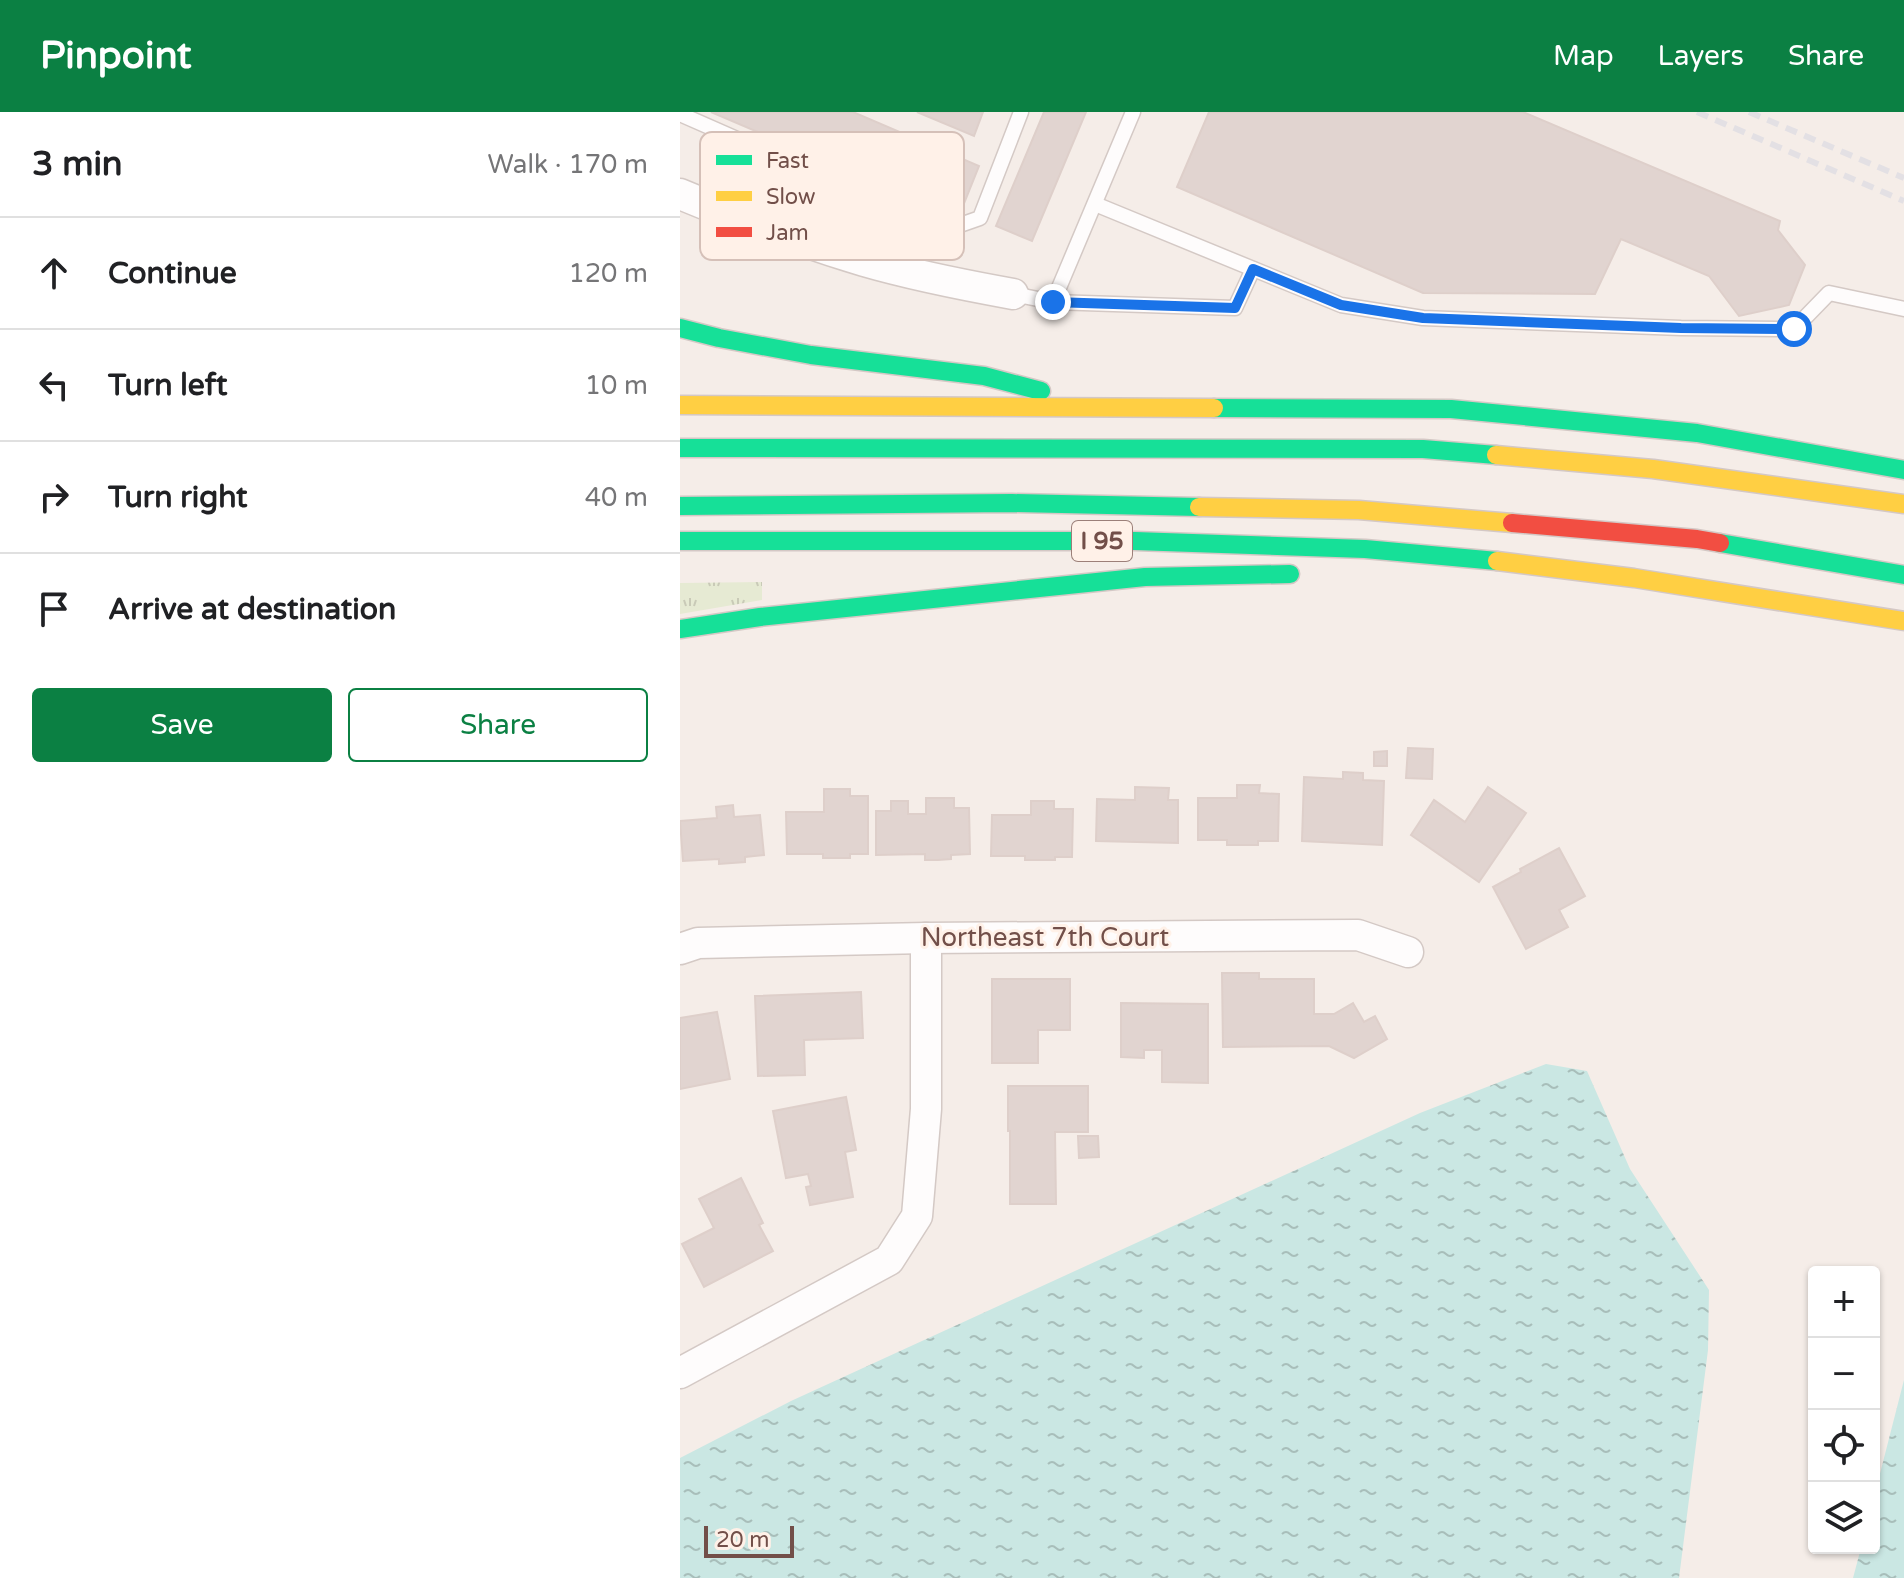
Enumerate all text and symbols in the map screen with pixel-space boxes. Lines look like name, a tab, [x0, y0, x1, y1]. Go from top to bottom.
text: Pinpoint	[40, 33, 192, 79]
text: Map	[1553, 39, 1614, 73]
text: Layers	[1658, 39, 1744, 73]
text: Share	[1788, 39, 1864, 73]
legend	[700, 132, 964, 260]
text: 3 min	[32, 144, 123, 185]
text: Fast	[766, 148, 809, 174]
text: Walk · 170 m	[488, 149, 648, 180]
text: Slow	[766, 184, 816, 210]
text: Jam	[766, 220, 809, 246]
icon: ahead	[32, 251, 76, 295]
text: Continue	[108, 255, 237, 292]
text: 120 m	[568, 258, 648, 289]
route end	[1035, 284, 1071, 320]
route start	[1776, 311, 1812, 347]
icon: left	[32, 363, 76, 407]
text: Turn left	[108, 367, 227, 404]
text: 10 m	[585, 370, 648, 401]
icon: right	[32, 475, 76, 519]
text: Turn right	[108, 479, 248, 516]
text: 40 m	[585, 482, 648, 513]
road number: I 95	[1072, 521, 1132, 561]
icon: arrive	[32, 587, 76, 631]
text: Arrive at destination	[108, 591, 396, 628]
button: Save	[32, 688, 332, 762]
button: Share	[348, 688, 648, 762]
street label: Northeast 7th Court	[921, 922, 1169, 953]
map controls	[1808, 1266, 1880, 1554]
button: +	[1808, 1266, 1880, 1338]
button: −	[1808, 1338, 1880, 1410]
button: locate	[1808, 1410, 1880, 1482]
button: layers	[1808, 1482, 1880, 1554]
scale bar	[704, 1522, 794, 1558]
text: 20 m	[716, 1527, 770, 1553]

